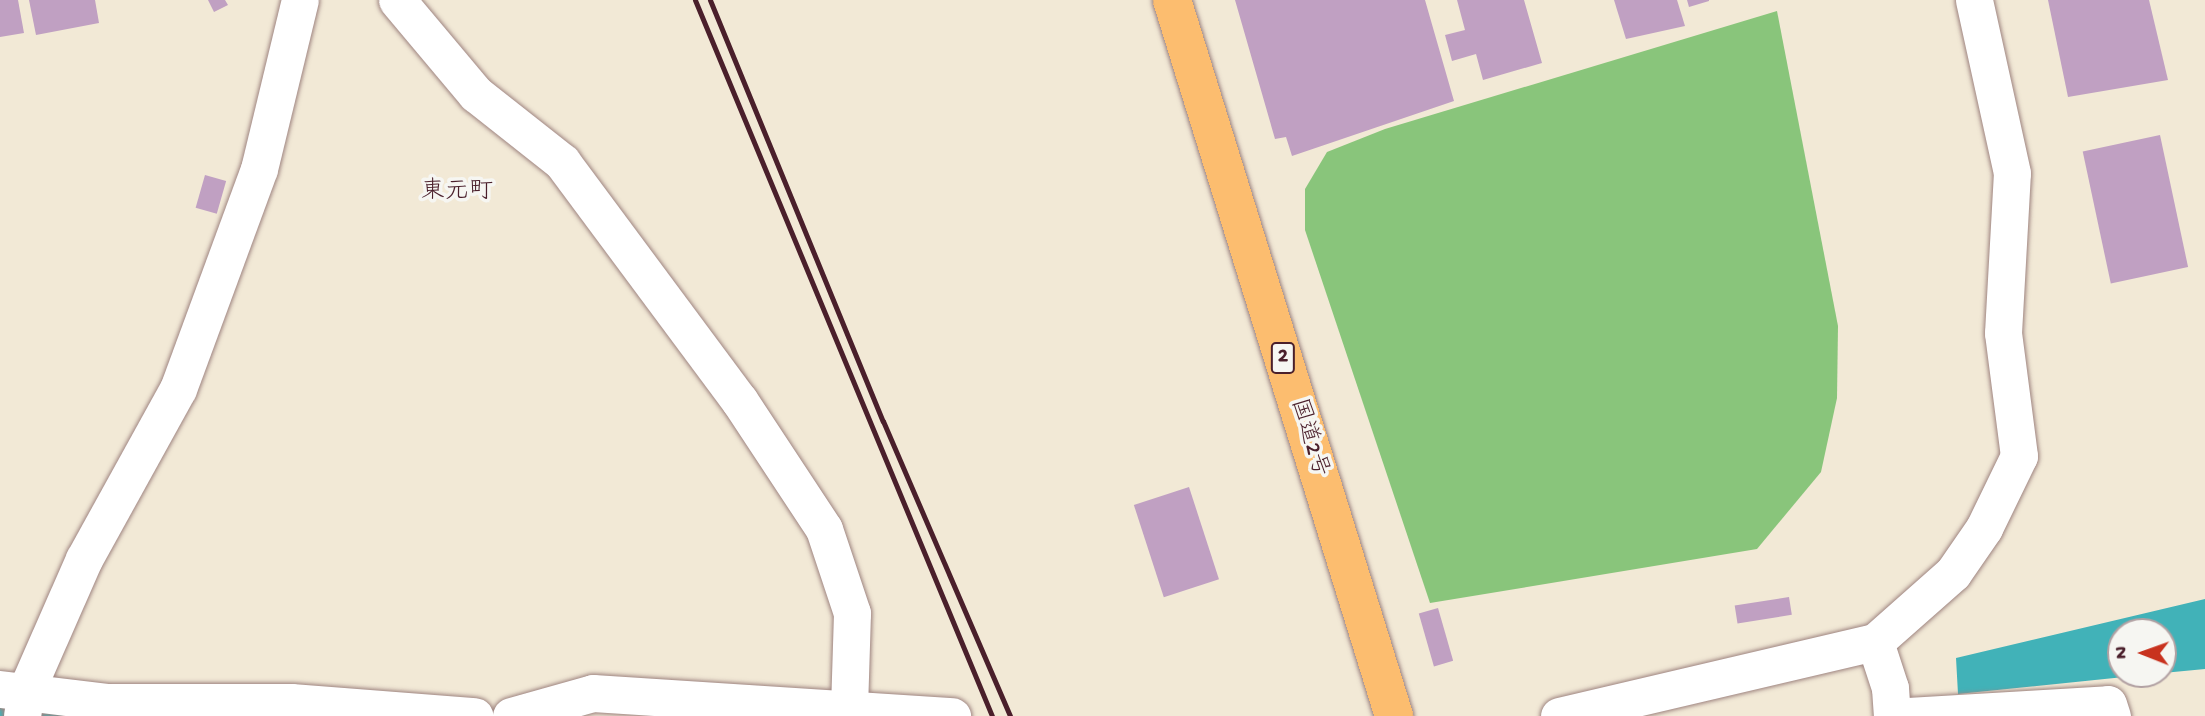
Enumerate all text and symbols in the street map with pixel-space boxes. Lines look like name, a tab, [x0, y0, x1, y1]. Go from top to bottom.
district label: 東元町	[421, 179, 493, 207]
road number: 2	[1271, 340, 1295, 376]
street label: 国道2号	[1283, 396, 1333, 480]
north arrow	[2107, 618, 2177, 688]
text: N	[2111, 646, 2134, 659]

